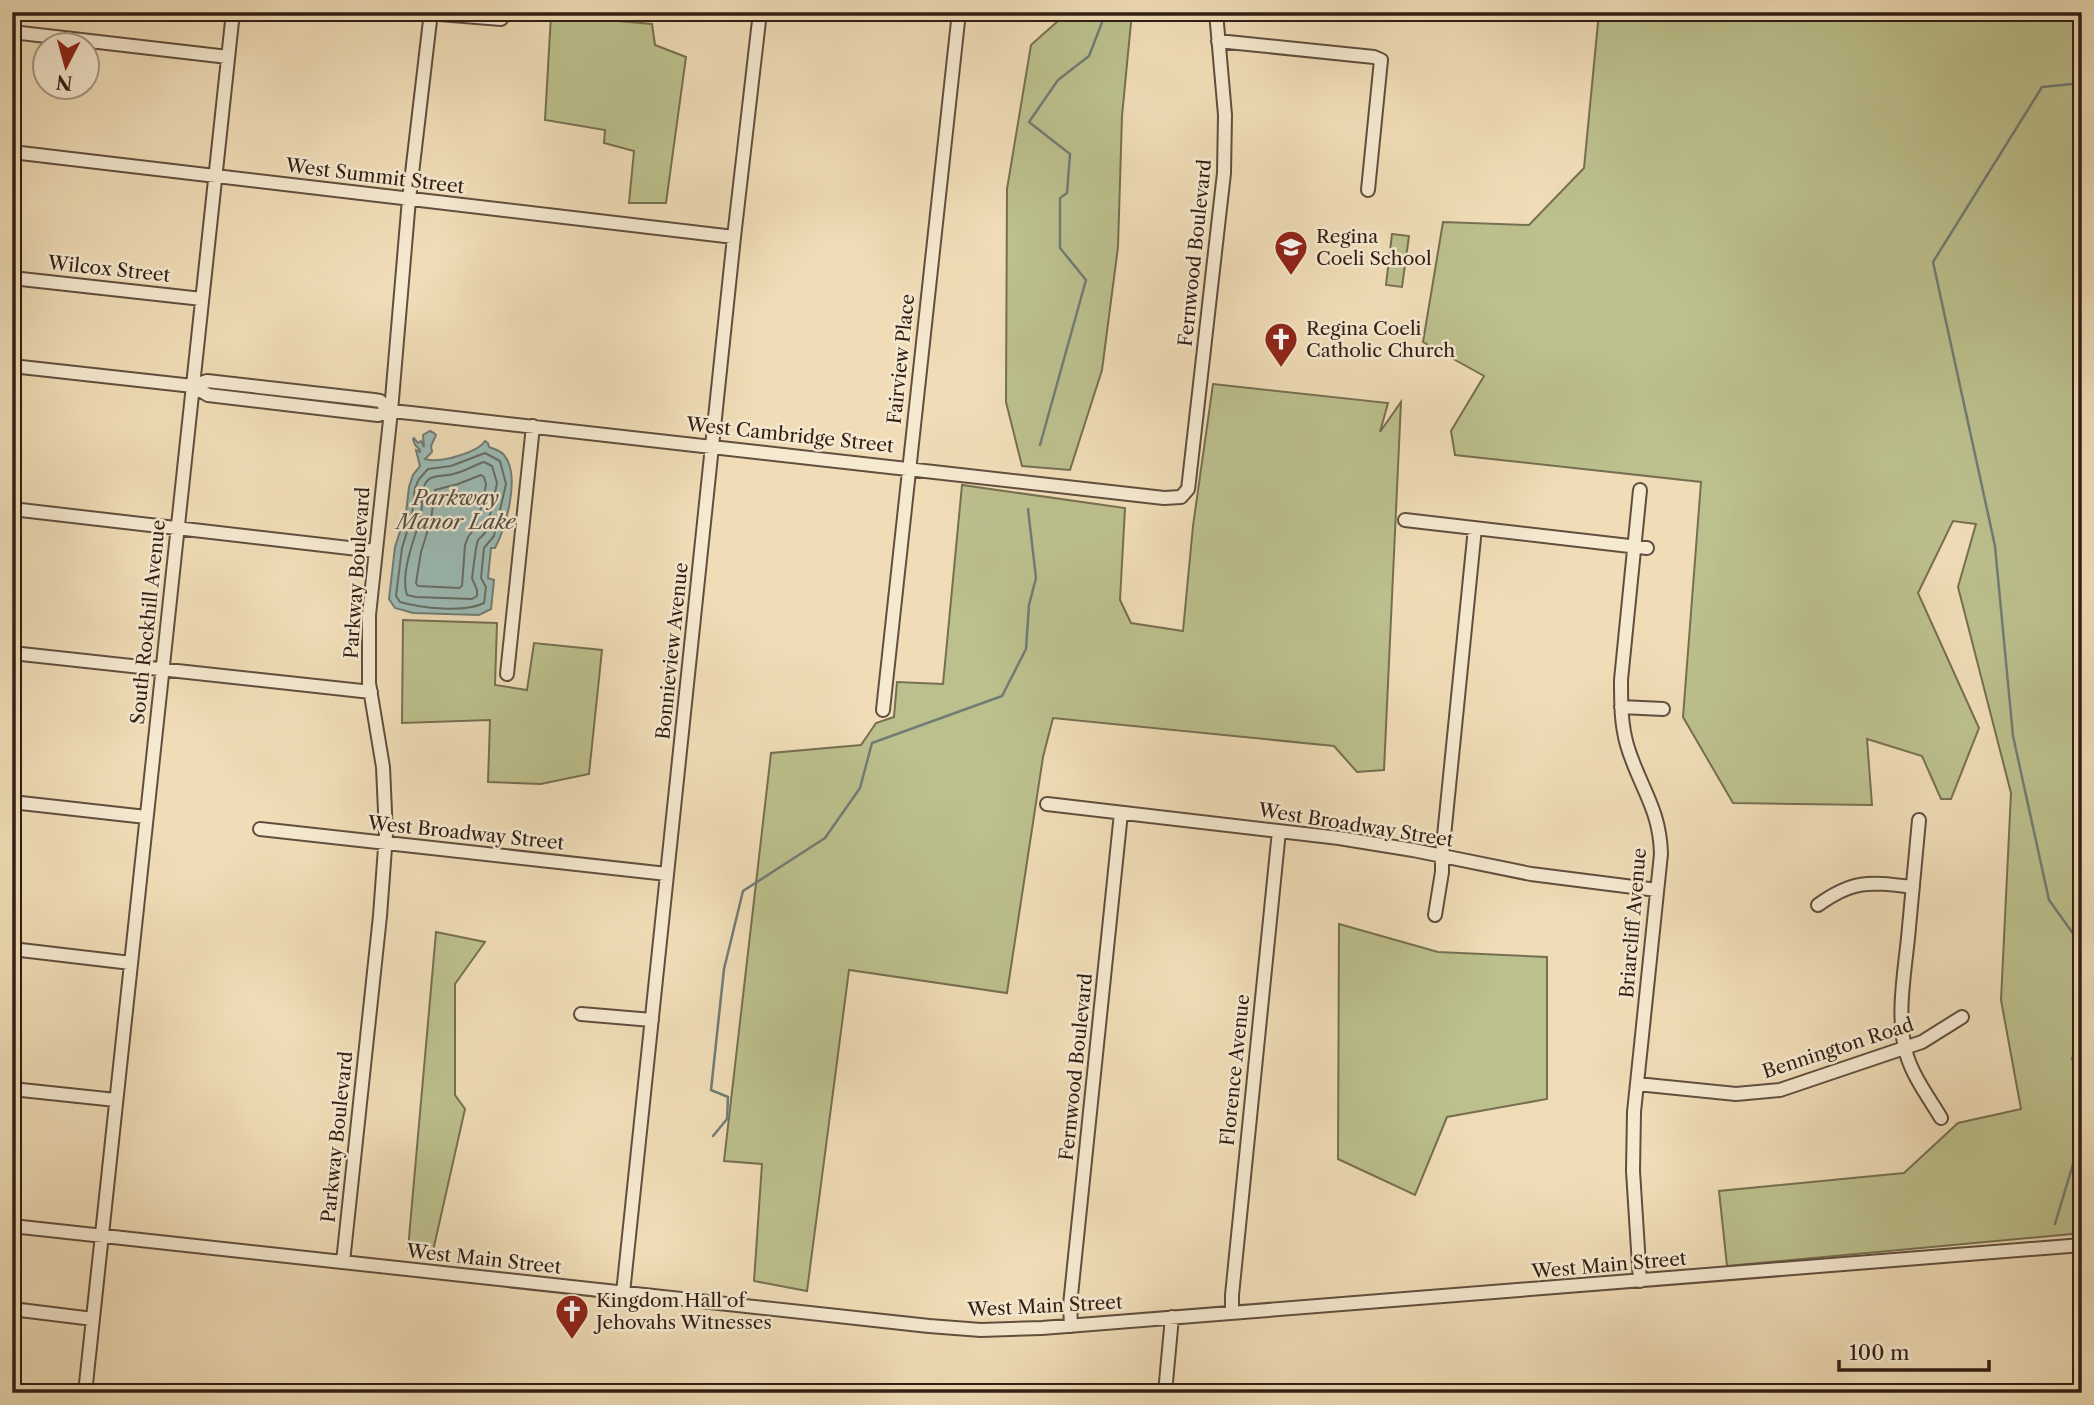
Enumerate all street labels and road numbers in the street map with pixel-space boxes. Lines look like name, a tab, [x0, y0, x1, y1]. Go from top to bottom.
street label: West Summit Street	[283, 154, 466, 198]
street label: Fernwood Boulevard	[1174, 158, 1216, 348]
street label: Wilcox Street	[46, 251, 172, 287]
street label: Fairview Place	[883, 293, 919, 425]
street label: West Cambridge Street	[684, 413, 895, 457]
street label: Parkway Boulevard	[340, 486, 375, 660]
street label: South Rockhill Avenue	[126, 519, 170, 725]
street label: Bonnieview Avenue	[651, 561, 693, 741]
street label: West Broadway Street	[1256, 798, 1456, 852]
street label: West Broadway Street	[366, 811, 566, 855]
street label: Briarcliff Avenue	[1615, 847, 1651, 999]
street label: Fernwood Boulevard	[1055, 972, 1097, 1162]
street label: Florence Avenue	[1216, 993, 1254, 1147]
street label: Bennington Road	[1759, 1013, 1917, 1083]
street label: Parkway Boulevard	[317, 1050, 357, 1224]
street label: West Main Street	[405, 1239, 563, 1279]
street label: West Main Street	[1530, 1247, 1688, 1283]
street label: West Main Street	[966, 1290, 1123, 1322]

